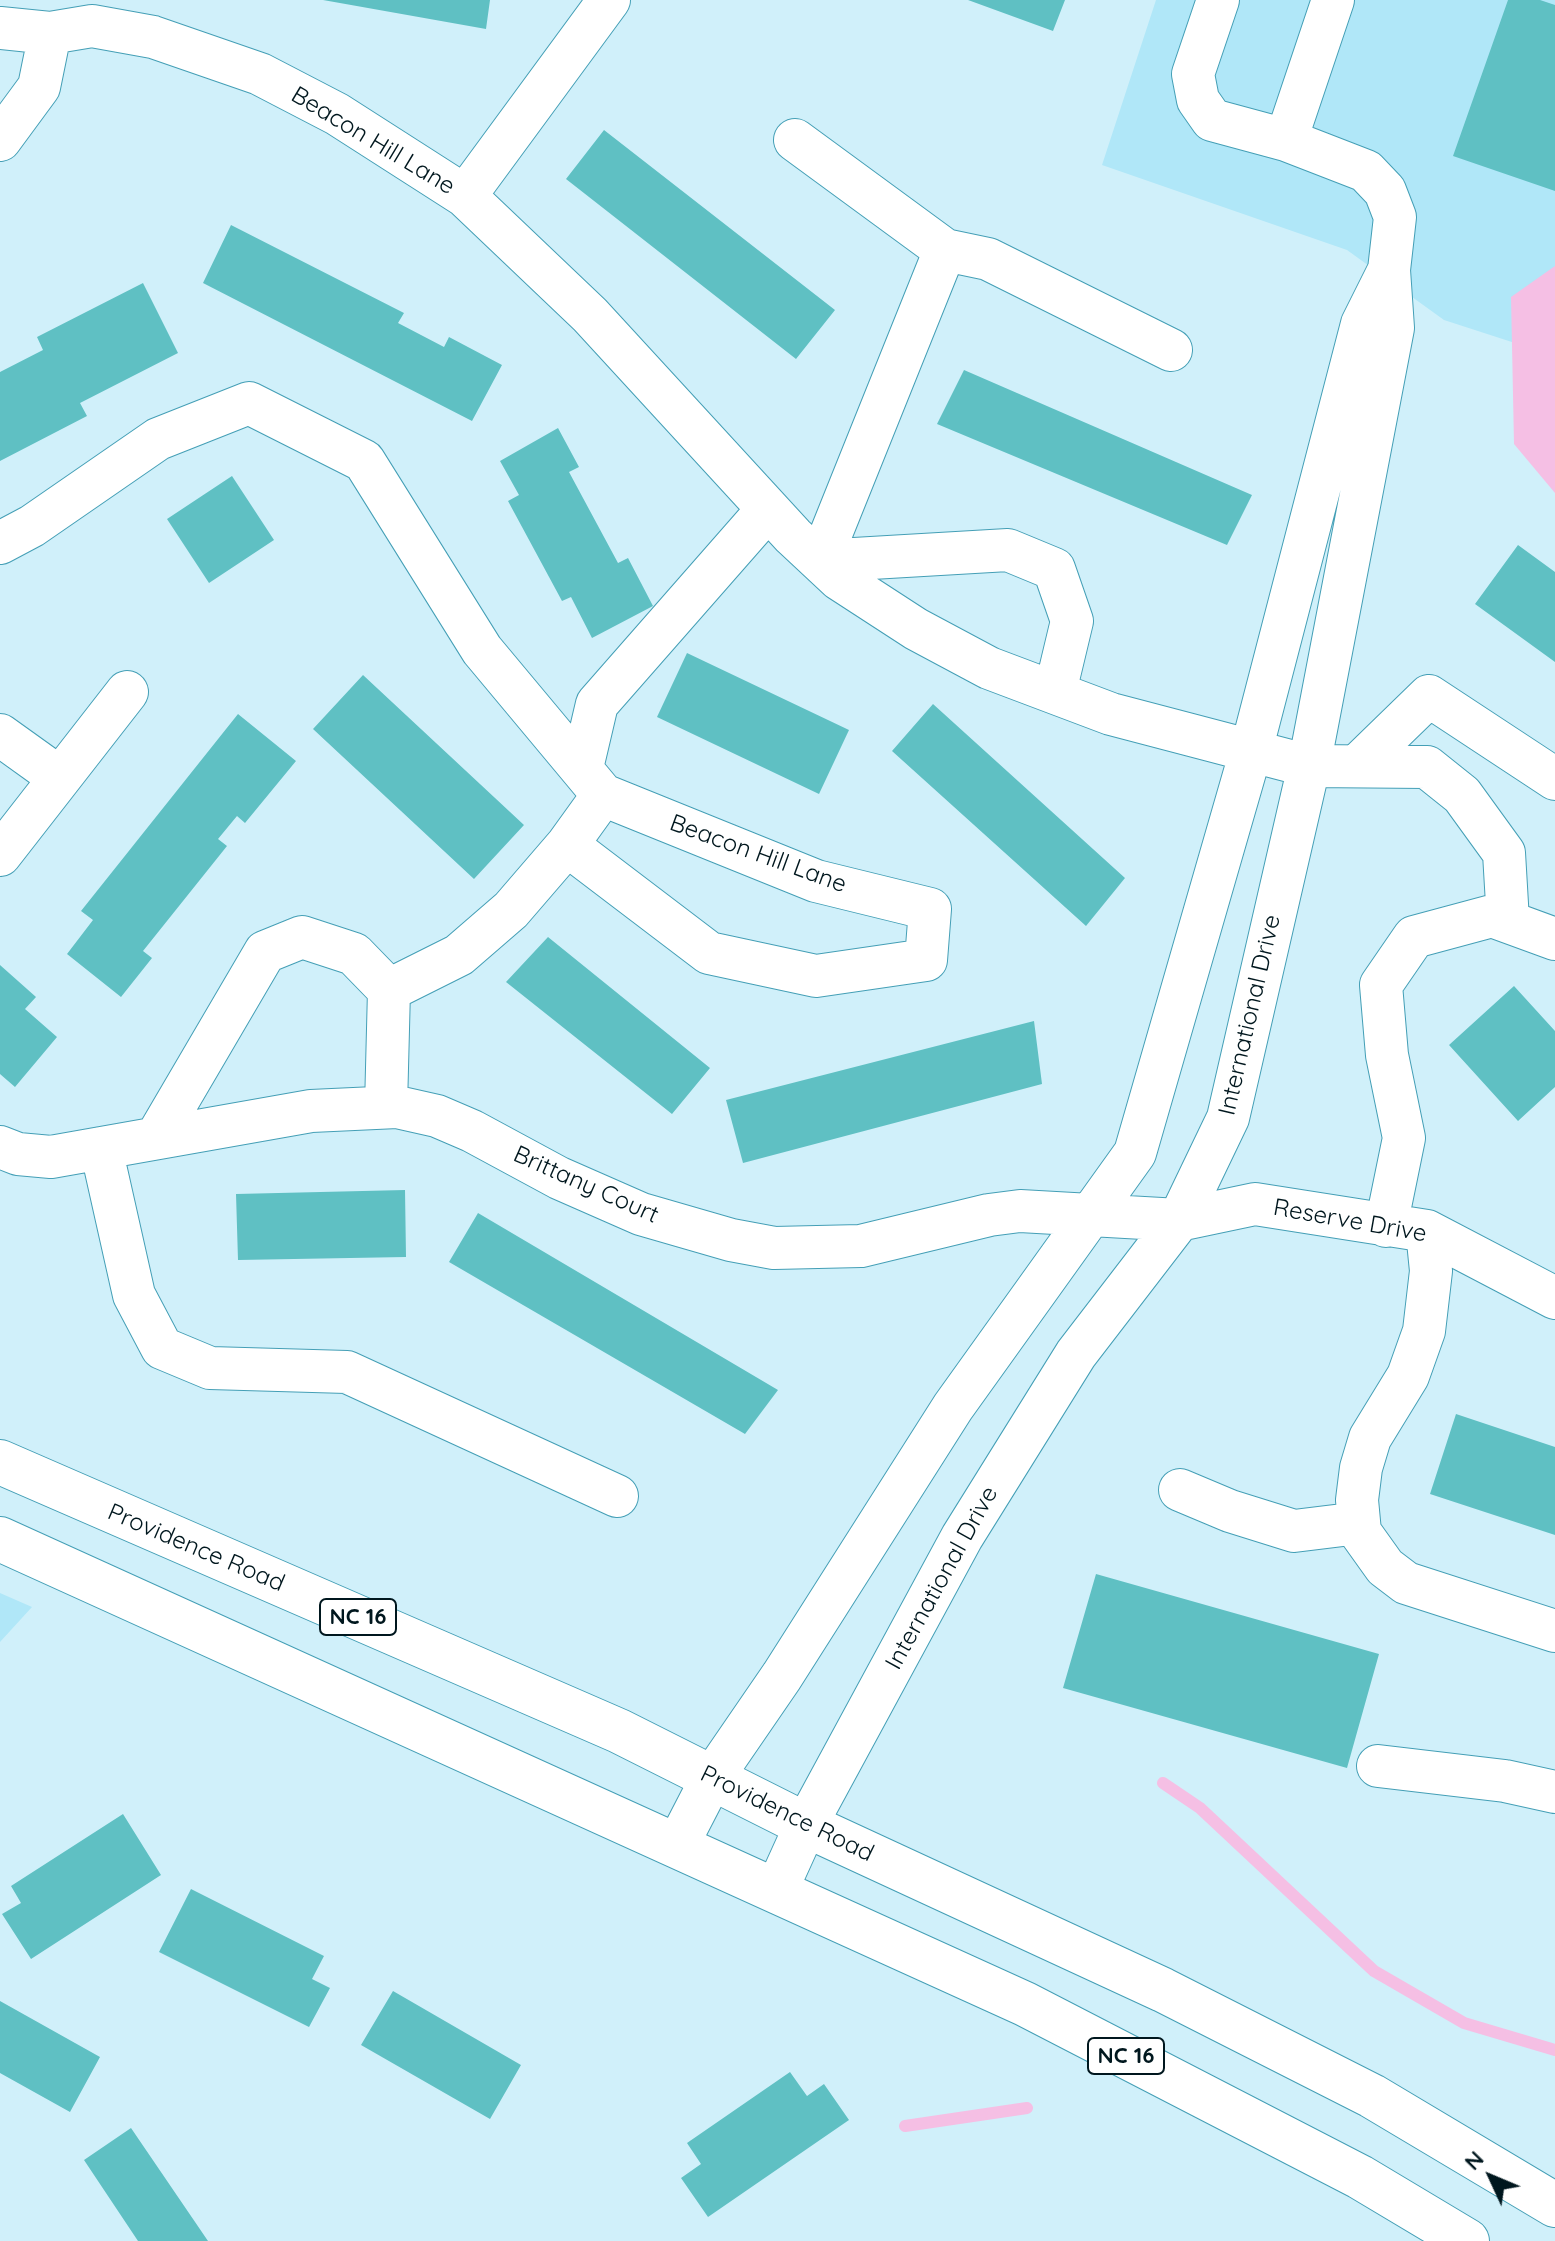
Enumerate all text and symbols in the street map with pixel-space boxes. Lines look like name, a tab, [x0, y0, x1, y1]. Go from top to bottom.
street label: Beacon Hill Lane	[286, 81, 460, 201]
street label: Beacon Hill Lane	[666, 809, 850, 899]
street label: International Drive	[1213, 912, 1287, 1118]
street label: Brittany Court	[509, 1140, 663, 1230]
street label: Reserve Drive	[1271, 1193, 1429, 1249]
street label: International Drive	[880, 1481, 1004, 1675]
street label: Providence Road	[103, 1498, 289, 1598]
road number: NC 16	[320, 1599, 396, 1635]
street label: Providence Road	[696, 1760, 878, 1868]
road number: NC 16	[1088, 2038, 1164, 2074]
north arrow	[1451, 2137, 1531, 2217]
text: N	[1458, 2145, 1489, 2176]

